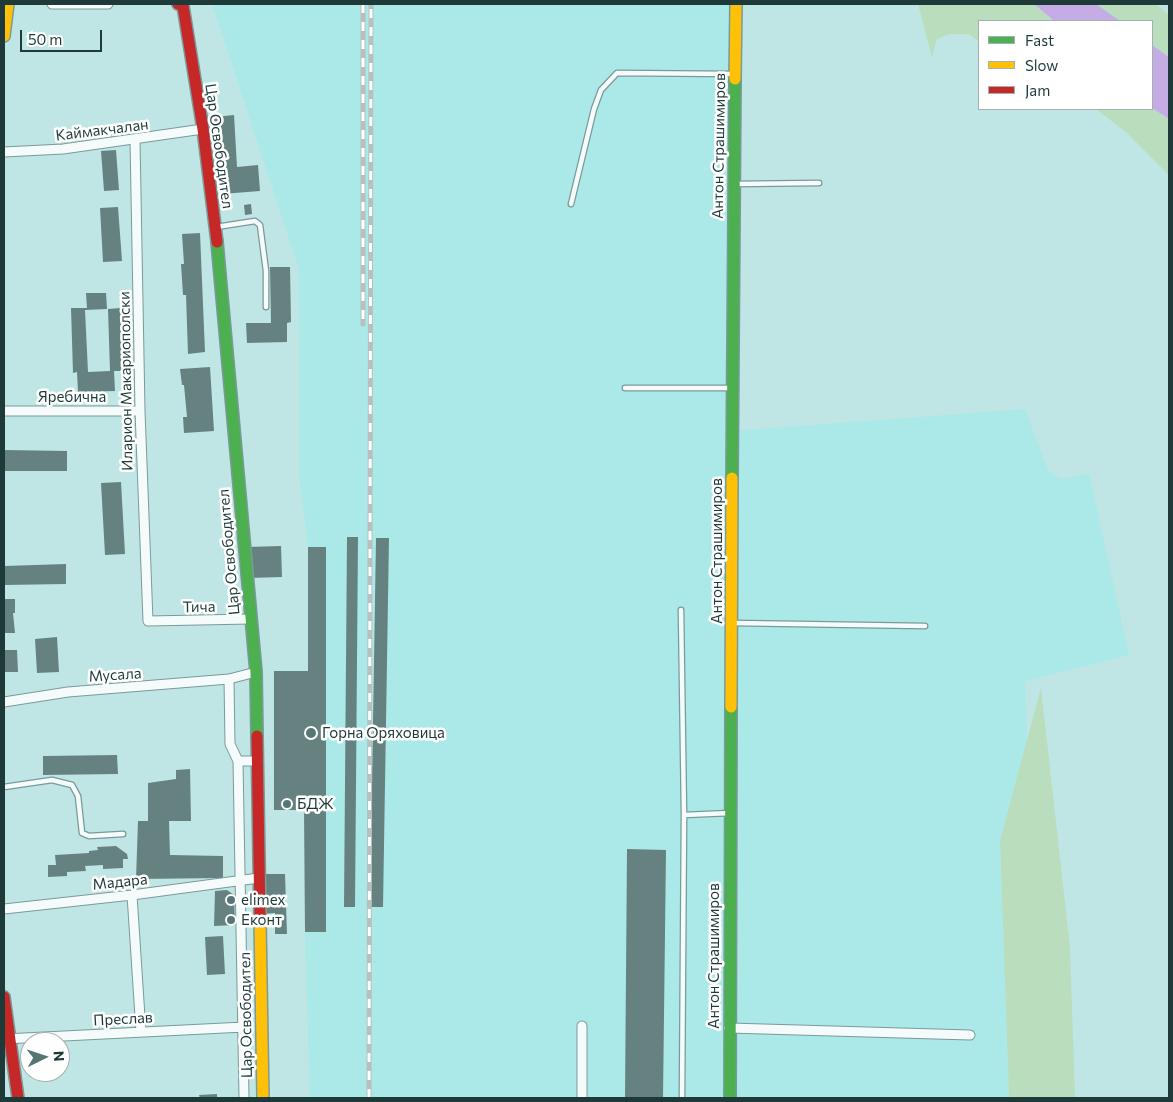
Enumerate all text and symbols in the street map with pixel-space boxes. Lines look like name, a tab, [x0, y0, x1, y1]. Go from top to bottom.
scale bar	[22, 20, 105, 52]
legend	[978, 20, 1153, 110]
text: 50 m	[28, 30, 62, 48]
text: Fast	[1025, 31, 1054, 49]
text: Slow	[1025, 56, 1058, 74]
street label: Антон Страшимиров	[709, 73, 729, 219]
text: Jam	[1025, 81, 1050, 99]
street label: Цар Освободител	[201, 82, 237, 210]
street label: Каймакчалан	[54, 115, 150, 145]
street label: Иларион Макариополски	[115, 291, 137, 471]
street label: Яребична	[38, 388, 106, 406]
street label: Антон Страшимиров	[708, 478, 726, 624]
street label: Цар Освободител	[215, 488, 243, 616]
street label: Тича	[182, 598, 216, 616]
street label: Мусала	[88, 664, 142, 686]
place label: Горна Оряховица	[322, 724, 445, 742]
marker: Горна Оряховица	[304, 726, 318, 740]
place label: БДЖ	[297, 795, 334, 813]
marker: БДЖ	[281, 798, 293, 810]
street label: Мадара	[92, 870, 148, 894]
street label: Антон Страшимиров	[705, 883, 723, 1029]
place label: elimex	[241, 891, 286, 909]
marker: elimex	[225, 894, 237, 906]
place label: Еконт	[241, 911, 282, 929]
marker: Еконт	[225, 914, 237, 926]
street label: Цар Освободител	[236, 952, 256, 1078]
street label: Преслав	[93, 1008, 153, 1030]
north arrow	[20, 1032, 70, 1082]
text: N	[51, 1050, 68, 1062]

